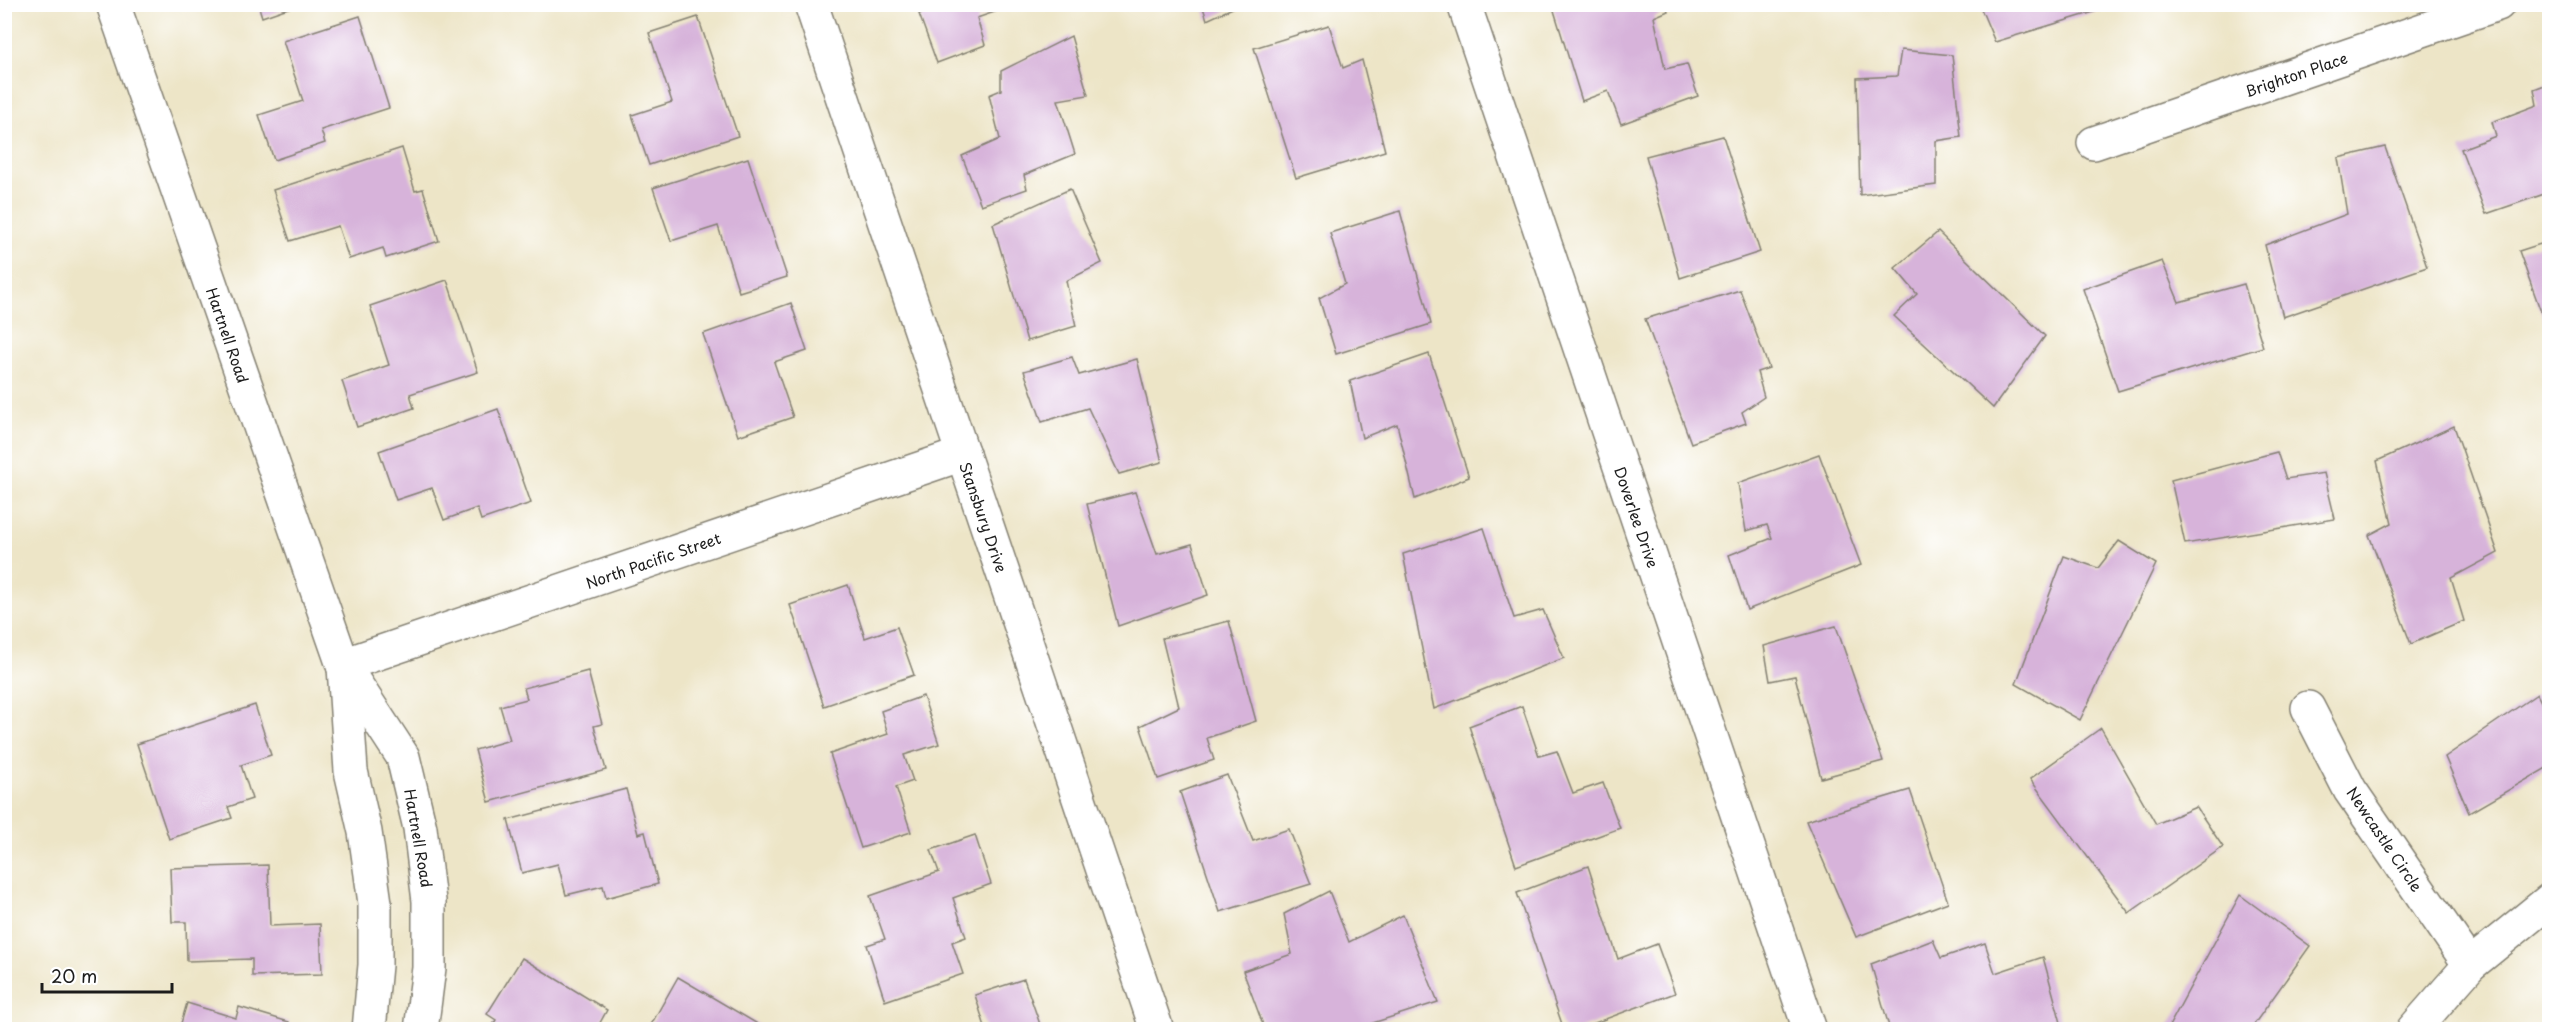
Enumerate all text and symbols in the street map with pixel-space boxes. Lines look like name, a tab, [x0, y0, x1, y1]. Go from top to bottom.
street label: Brighton Place	[2242, 46, 2350, 102]
street label: Hartnell Road	[201, 284, 255, 386]
street label: Stansbury Drive	[954, 459, 1014, 575]
street label: Doverlee Drive	[1609, 463, 1665, 571]
street label: North Pacific Street	[582, 526, 724, 594]
street label: Newcastle Circle	[2341, 782, 2429, 896]
street label: Hartnell Road	[399, 787, 439, 889]
scale bar	[42, 956, 172, 994]
text: 20 m	[51, 962, 97, 989]

